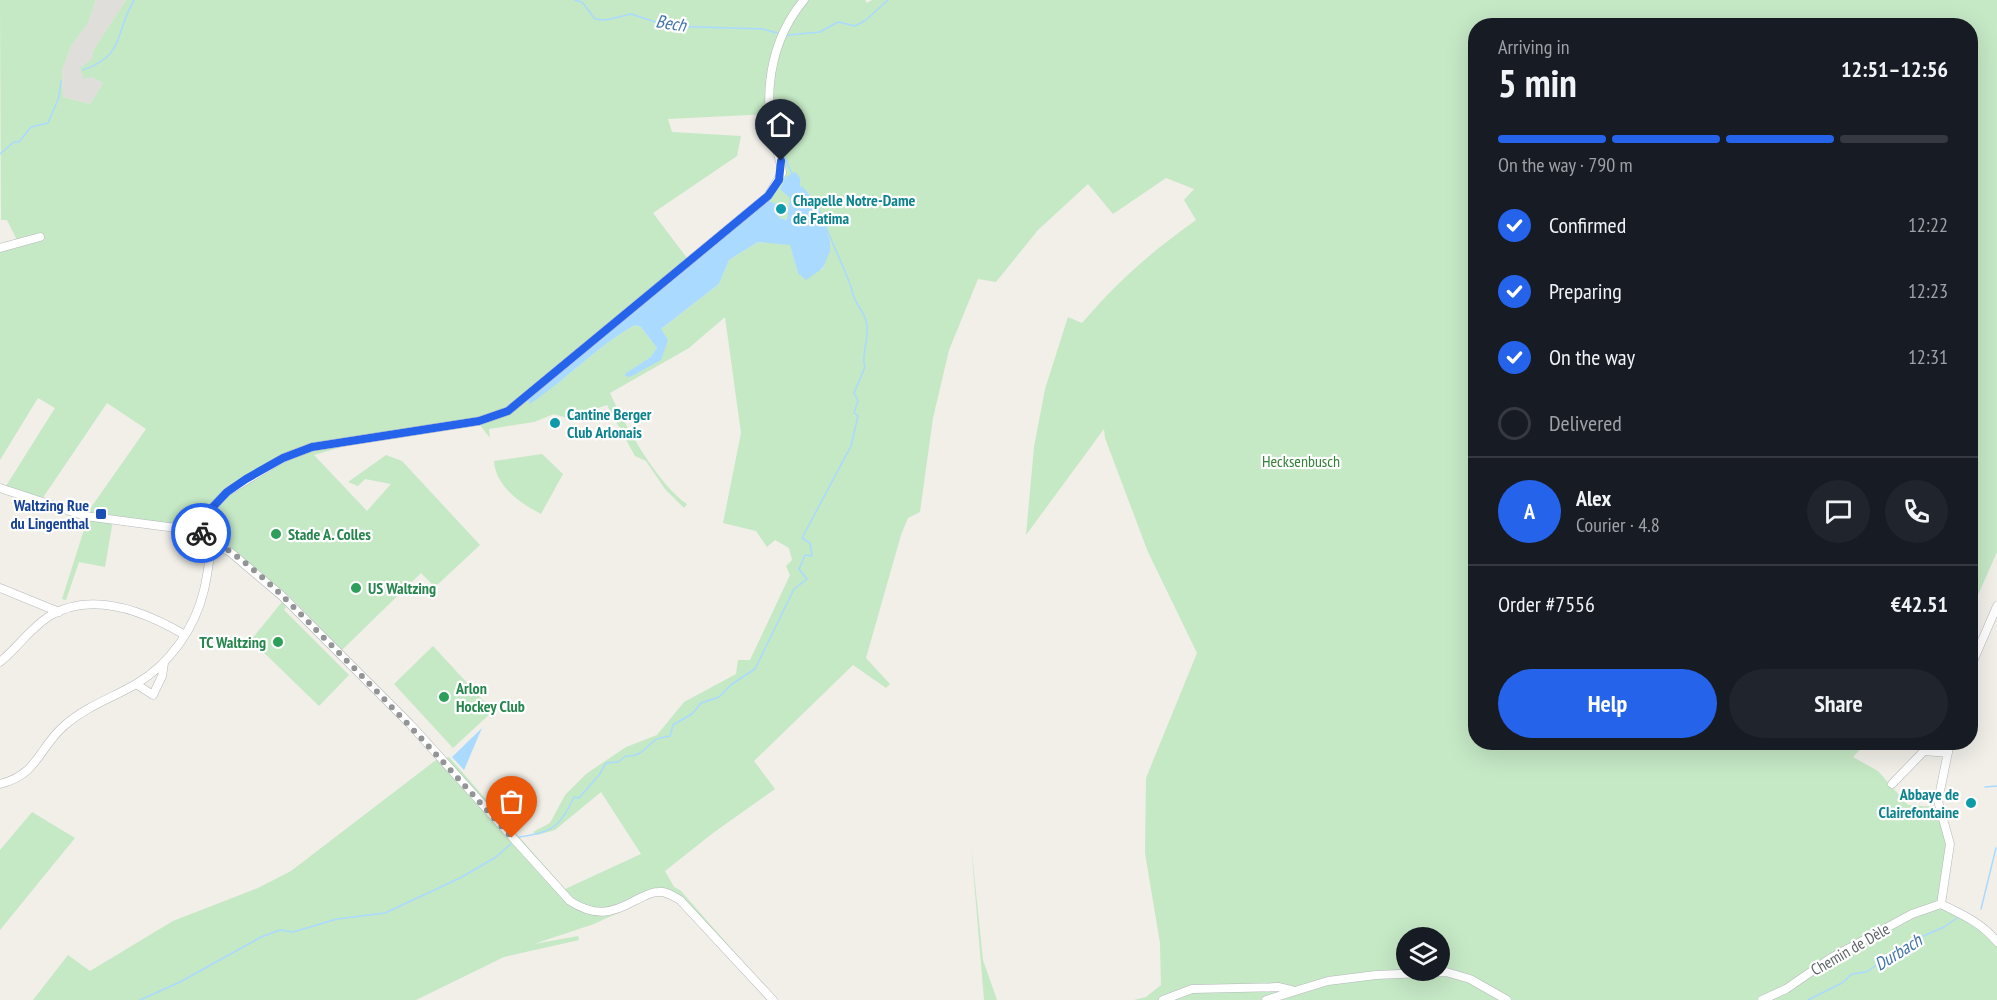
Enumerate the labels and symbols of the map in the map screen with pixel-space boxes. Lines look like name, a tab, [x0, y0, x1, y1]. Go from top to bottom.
water label: Bech	[654, 9, 689, 37]
pin	[755, 99, 806, 161]
place label: Chapelle Notre-Dame de Fatima	[793, 190, 916, 228]
marker: Chapelle Notre-Dame de Fatima	[774, 202, 788, 216]
place label: Cantine Berger Club Arlonais	[567, 404, 652, 442]
marker: Cantine Berger Club Arlonais	[548, 416, 562, 430]
park label: Hecksenbusch	[1262, 451, 1340, 471]
place label: Waltzing Rue du Lingenthal	[10, 495, 89, 533]
courier	[171, 503, 231, 563]
marker: Waltzing Rue du Lingenthal	[94, 507, 108, 521]
place label: Stade A. Colles	[288, 524, 371, 544]
marker: Stade A. Colles	[269, 527, 283, 541]
place label: US Waltzing	[368, 578, 436, 598]
marker: US Waltzing	[349, 581, 363, 595]
place label: TC Waltzing	[199, 632, 266, 652]
marker: TC Waltzing	[271, 635, 285, 649]
place label: Arlon Hockey Club	[455, 678, 525, 716]
marker: Arlon Hockey Club	[437, 690, 451, 704]
pin	[486, 776, 537, 838]
place label: Abbaye de Clairefontaine	[1879, 784, 1959, 822]
marker: Abbaye de Clairefontaine	[1964, 796, 1978, 810]
street label: Chemin de Dèle	[1807, 918, 1893, 980]
water label: Durbach	[1870, 928, 1927, 975]

